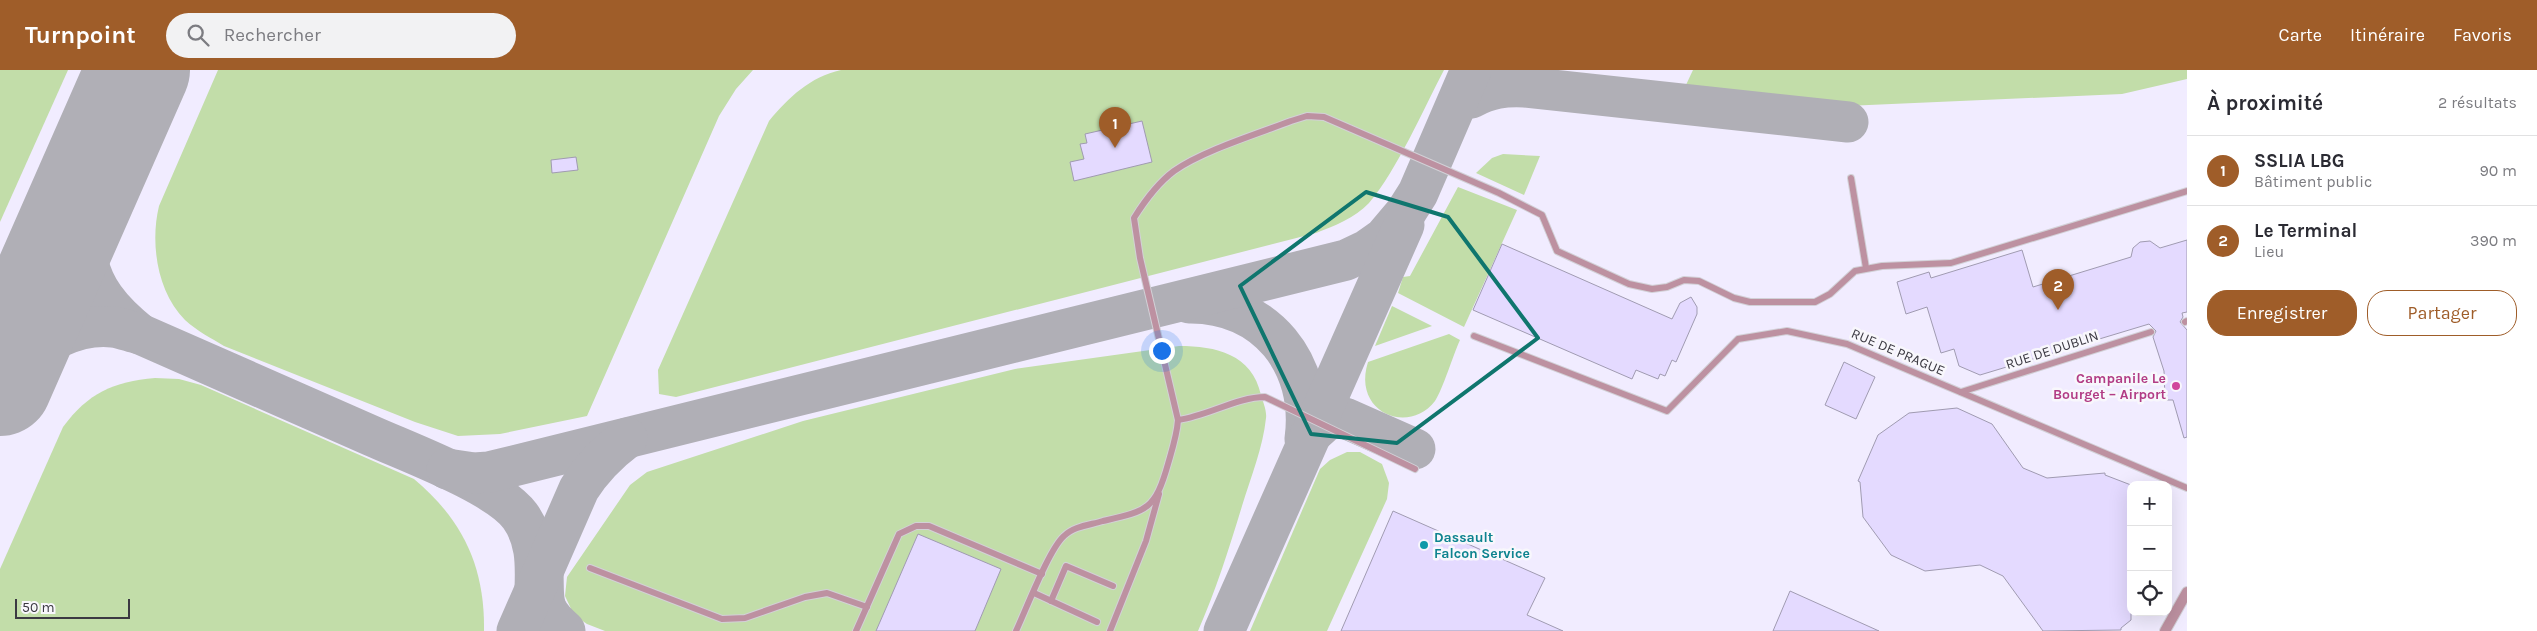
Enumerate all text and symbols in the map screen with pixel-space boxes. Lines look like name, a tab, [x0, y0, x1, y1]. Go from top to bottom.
search box	[166, 13, 516, 58]
text: Turnpoint	[25, 21, 136, 49]
icon: search	[184, 21, 212, 49]
text: Rechercher	[224, 24, 321, 46]
text: Carte	[2279, 24, 2322, 46]
text: Itinéraire	[2350, 24, 2425, 46]
text: Favoris	[2453, 24, 2512, 46]
text: À proximité	[2207, 91, 2323, 115]
text: 2 résultats	[2438, 93, 2517, 112]
pin: 1	[1099, 107, 1131, 148]
text: SSLIA LBG	[2254, 150, 2345, 172]
text: 1	[2220, 161, 2226, 180]
text: 90 m	[2479, 161, 2517, 180]
text: Bâtiment public	[2254, 172, 2372, 191]
text: Le Terminal	[2254, 220, 2357, 242]
text: 2	[2218, 231, 2228, 250]
text: 390 m	[2470, 231, 2517, 250]
text: Lieu	[2254, 242, 2284, 261]
pin: 2	[2042, 269, 2074, 310]
button: Enregistrer	[2207, 290, 2357, 336]
button: Partager	[2367, 290, 2517, 336]
street label: RUE DE PRAGUE	[1849, 325, 1947, 379]
street label: RUE DE DUBLIN	[2003, 327, 2101, 373]
your location	[1149, 338, 1175, 364]
place label: Campanile Le Bourget – Airport	[2053, 370, 2166, 403]
marker: Campanile Le Bourget – Airport	[2170, 380, 2182, 392]
map controls	[2127, 481, 2172, 616]
button: +	[2127, 481, 2172, 526]
button: −	[2127, 526, 2172, 571]
place label: Dassault Falcon Service	[1434, 529, 1530, 562]
marker: Dassault Falcon Service	[1418, 539, 1430, 551]
button: locate	[2127, 571, 2172, 616]
scale bar	[15, 596, 130, 619]
text: 50 m	[22, 599, 55, 616]

